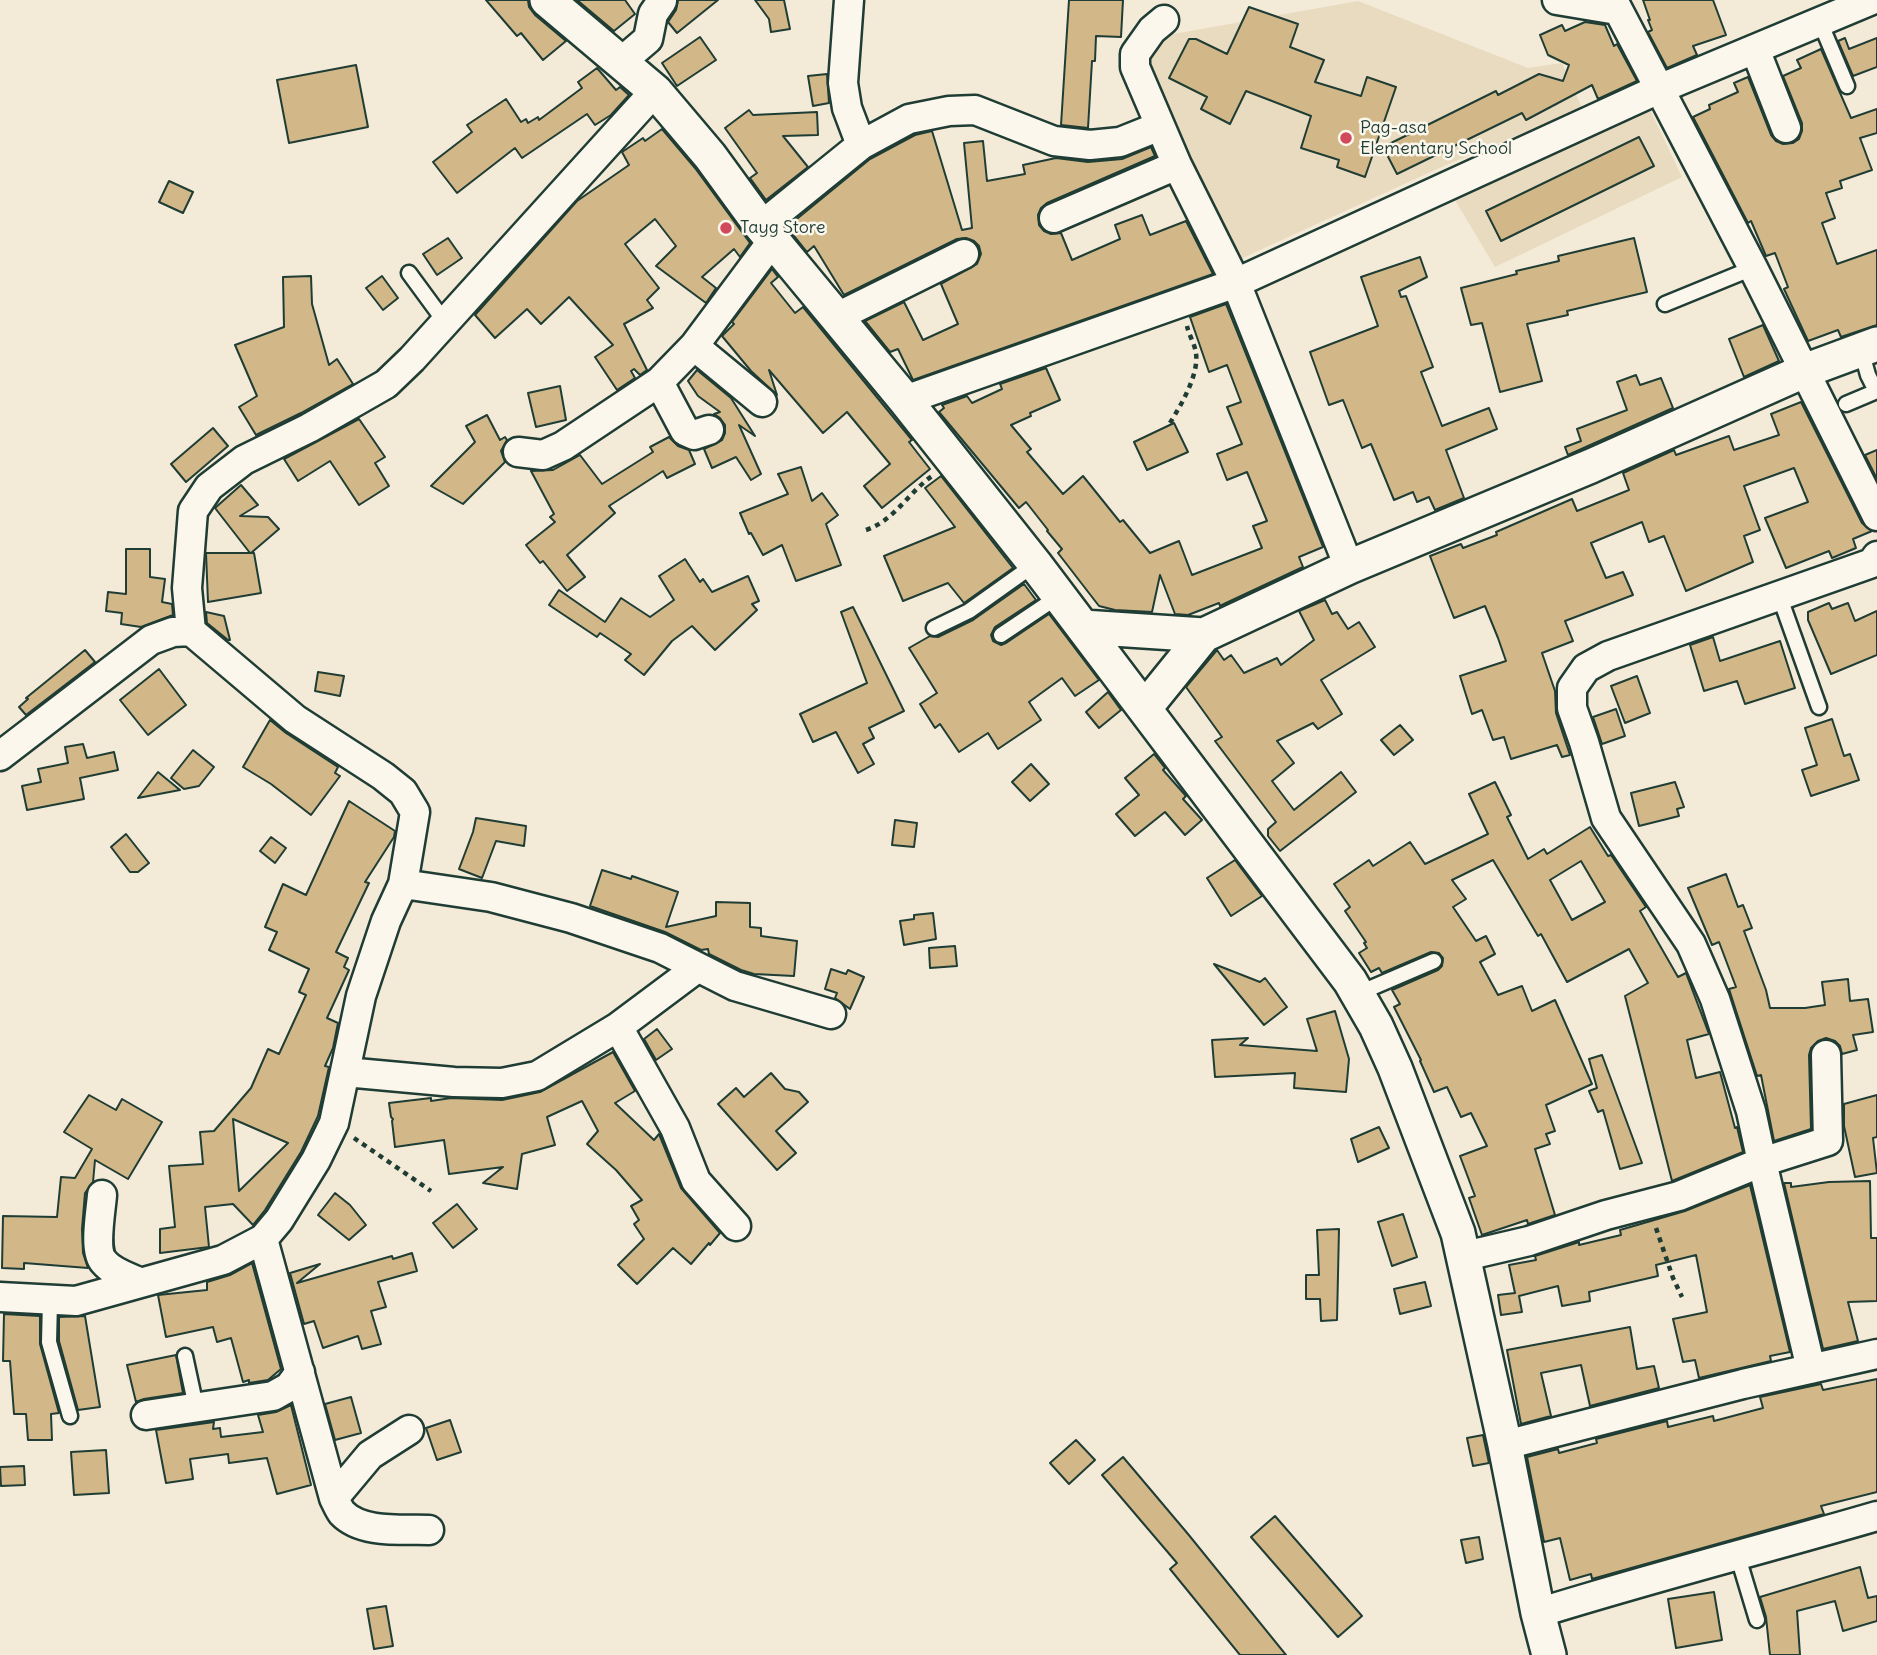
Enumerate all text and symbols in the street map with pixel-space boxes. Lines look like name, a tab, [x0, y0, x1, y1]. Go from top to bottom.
place label: Pag-asa Elementary School	[1360, 117, 1512, 160]
marker: Pag-asa Elementary School	[1338, 130, 1354, 146]
place label: Tayg Store	[740, 217, 825, 239]
marker: Tayg Store	[718, 220, 734, 236]

